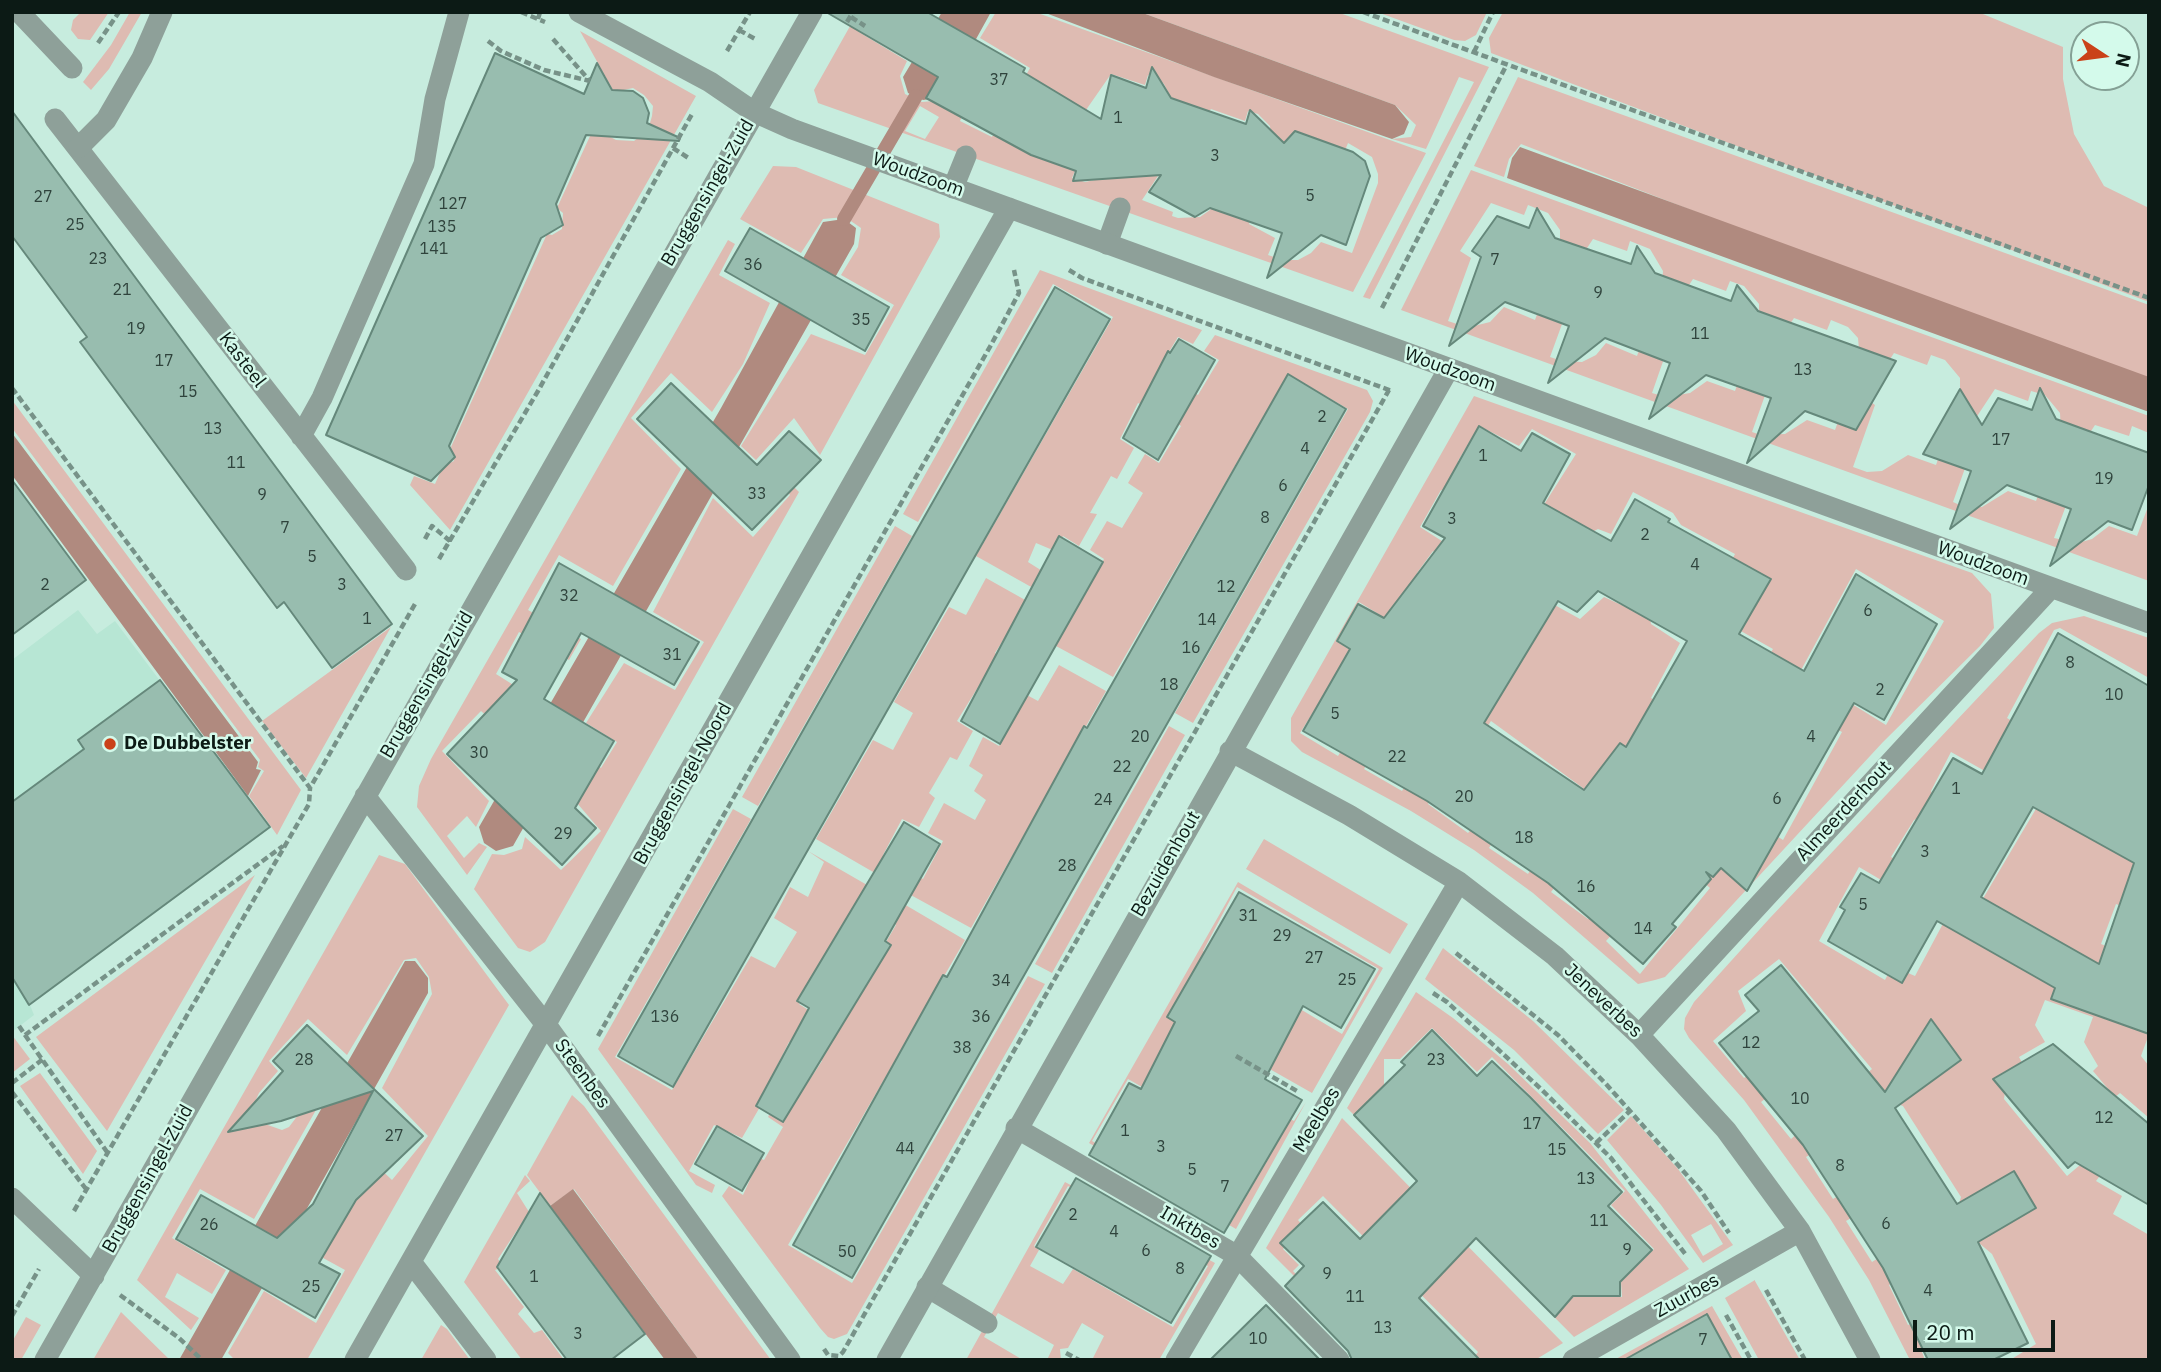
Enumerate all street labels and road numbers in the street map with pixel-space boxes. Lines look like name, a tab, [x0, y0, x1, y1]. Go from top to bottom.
street label: Bruggensingel-Zuid	[657, 116, 759, 270]
street label: Woudzoom	[869, 148, 967, 202]
street label: Kasteel	[214, 328, 270, 392]
street label: Woudzoom	[1401, 343, 1499, 397]
street label: Woudzoom	[1934, 537, 2032, 591]
street label: Bruggensingel-Zuid	[376, 608, 478, 762]
street label: Bruggensingel-Noord	[629, 699, 737, 869]
street label: Almeerderhout	[1792, 756, 1896, 866]
street label: Bezuidenhout	[1127, 807, 1205, 921]
street label: Jeneverbes	[1559, 959, 1647, 1043]
street label: Steenbes	[549, 1035, 615, 1113]
street label: Meelbes	[1289, 1083, 1345, 1157]
street label: Bruggensingel-Zuid	[98, 1101, 198, 1257]
street label: Inktbes	[1156, 1202, 1224, 1254]
street label: Zuurbes	[1651, 1269, 1723, 1323]

